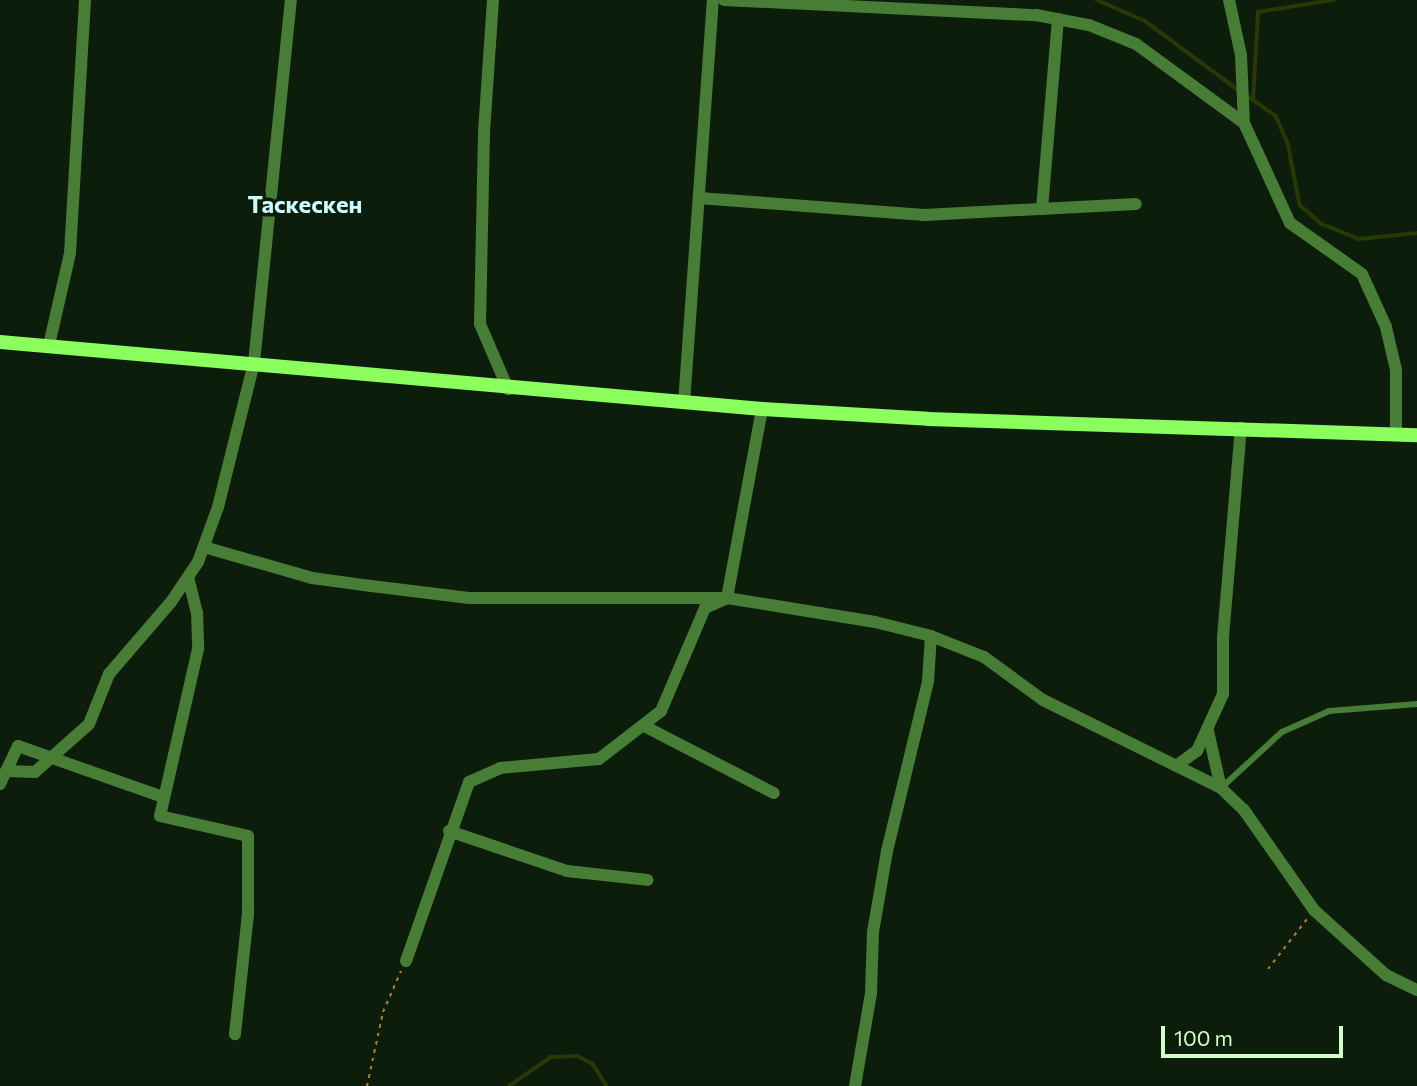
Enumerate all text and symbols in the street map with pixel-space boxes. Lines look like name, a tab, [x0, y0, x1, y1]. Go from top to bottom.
district label: Таскескен	[248, 190, 362, 218]
scale bar	[1165, 1012, 1347, 1056]
text: 100 m	[1174, 1025, 1233, 1050]

